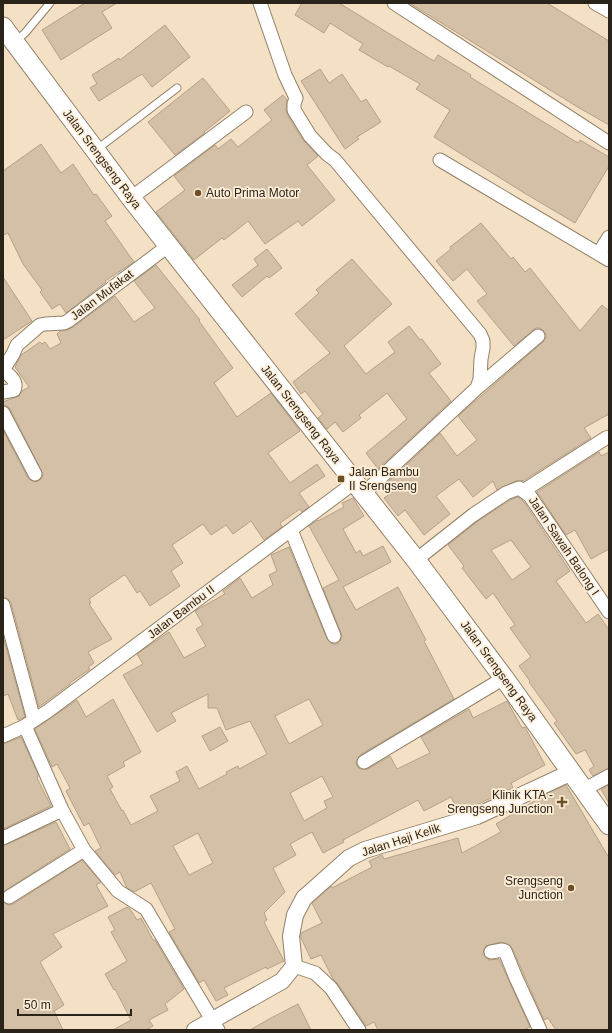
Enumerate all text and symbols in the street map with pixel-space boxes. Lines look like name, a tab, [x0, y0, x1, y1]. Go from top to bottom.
street label: Jalan Srengseng Raya	[60, 106, 144, 212]
place label: Auto Prima Motor	[206, 186, 299, 200]
marker: Auto Prima Motor	[193, 188, 203, 198]
street label: Jalan Mufakat	[68, 267, 137, 323]
street label: Jalan Srengseng Raya	[258, 362, 344, 466]
place label: Jalan Bambu II Srengseng	[349, 465, 419, 493]
marker: Jalan Bambu II Srengseng	[336, 474, 346, 484]
street label: Jalan Sawah Balong I	[526, 494, 602, 598]
street label: Jalan Bambu II	[145, 582, 217, 642]
street label: Jalan Srengseng Raya	[458, 618, 541, 724]
place label: Klinik KTA - Srengseng Junction	[447, 788, 553, 816]
marker: Klinik KTA - Srengseng Junction	[556, 796, 568, 808]
street label: Jalan Haji Kelik	[360, 820, 443, 859]
place label: Srengseng Junction	[505, 874, 563, 902]
marker: Srengseng Junction	[566, 883, 576, 893]
scale bar	[18, 991, 131, 1017]
text: 50 m	[24, 998, 51, 1012]

